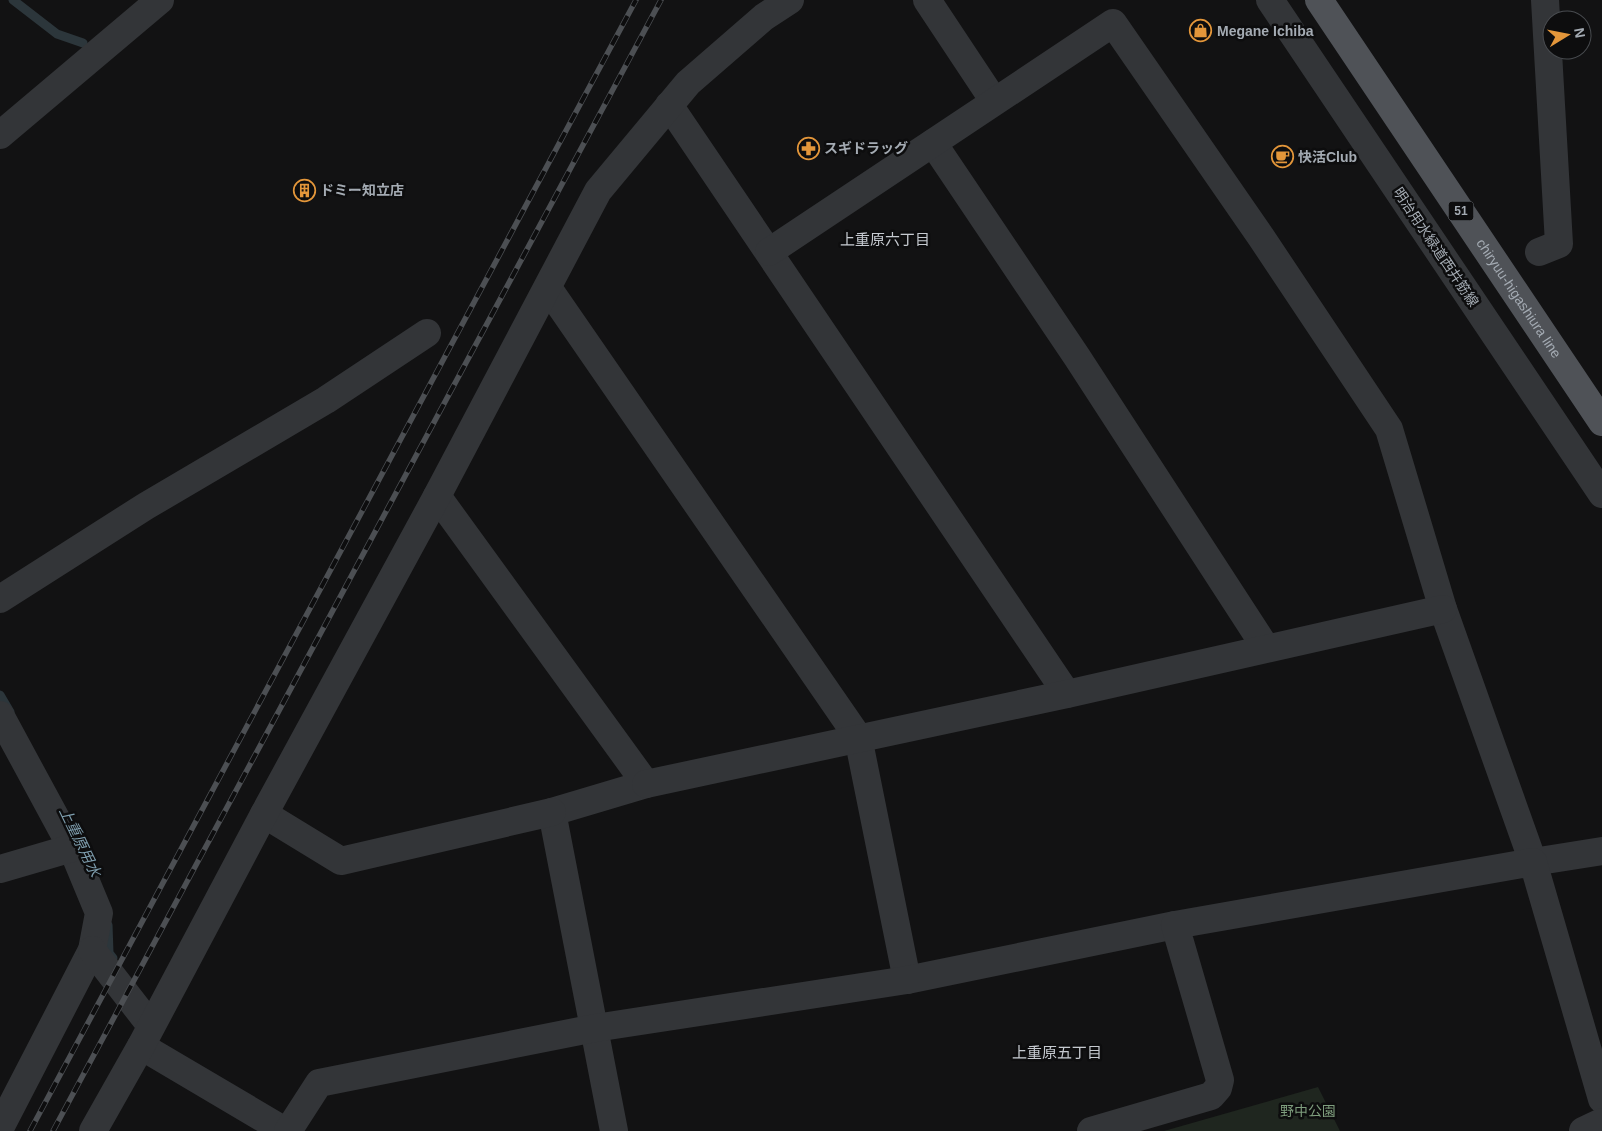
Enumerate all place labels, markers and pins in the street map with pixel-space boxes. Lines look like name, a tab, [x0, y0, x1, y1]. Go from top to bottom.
shop icon: Megane Ichiba	[1189, 19, 1213, 43]
place label: Megane Ichiba	[1217, 23, 1314, 39]
pharmacy icon: スギドラッグ	[796, 136, 820, 160]
place label: スギドラッグ	[824, 140, 908, 156]
cafe icon: 快活Club	[1270, 145, 1294, 169]
place label: 快活Club	[1298, 149, 1357, 165]
building icon: ドミー知立店	[292, 178, 316, 202]
place label: ドミー知立店	[320, 182, 404, 198]

